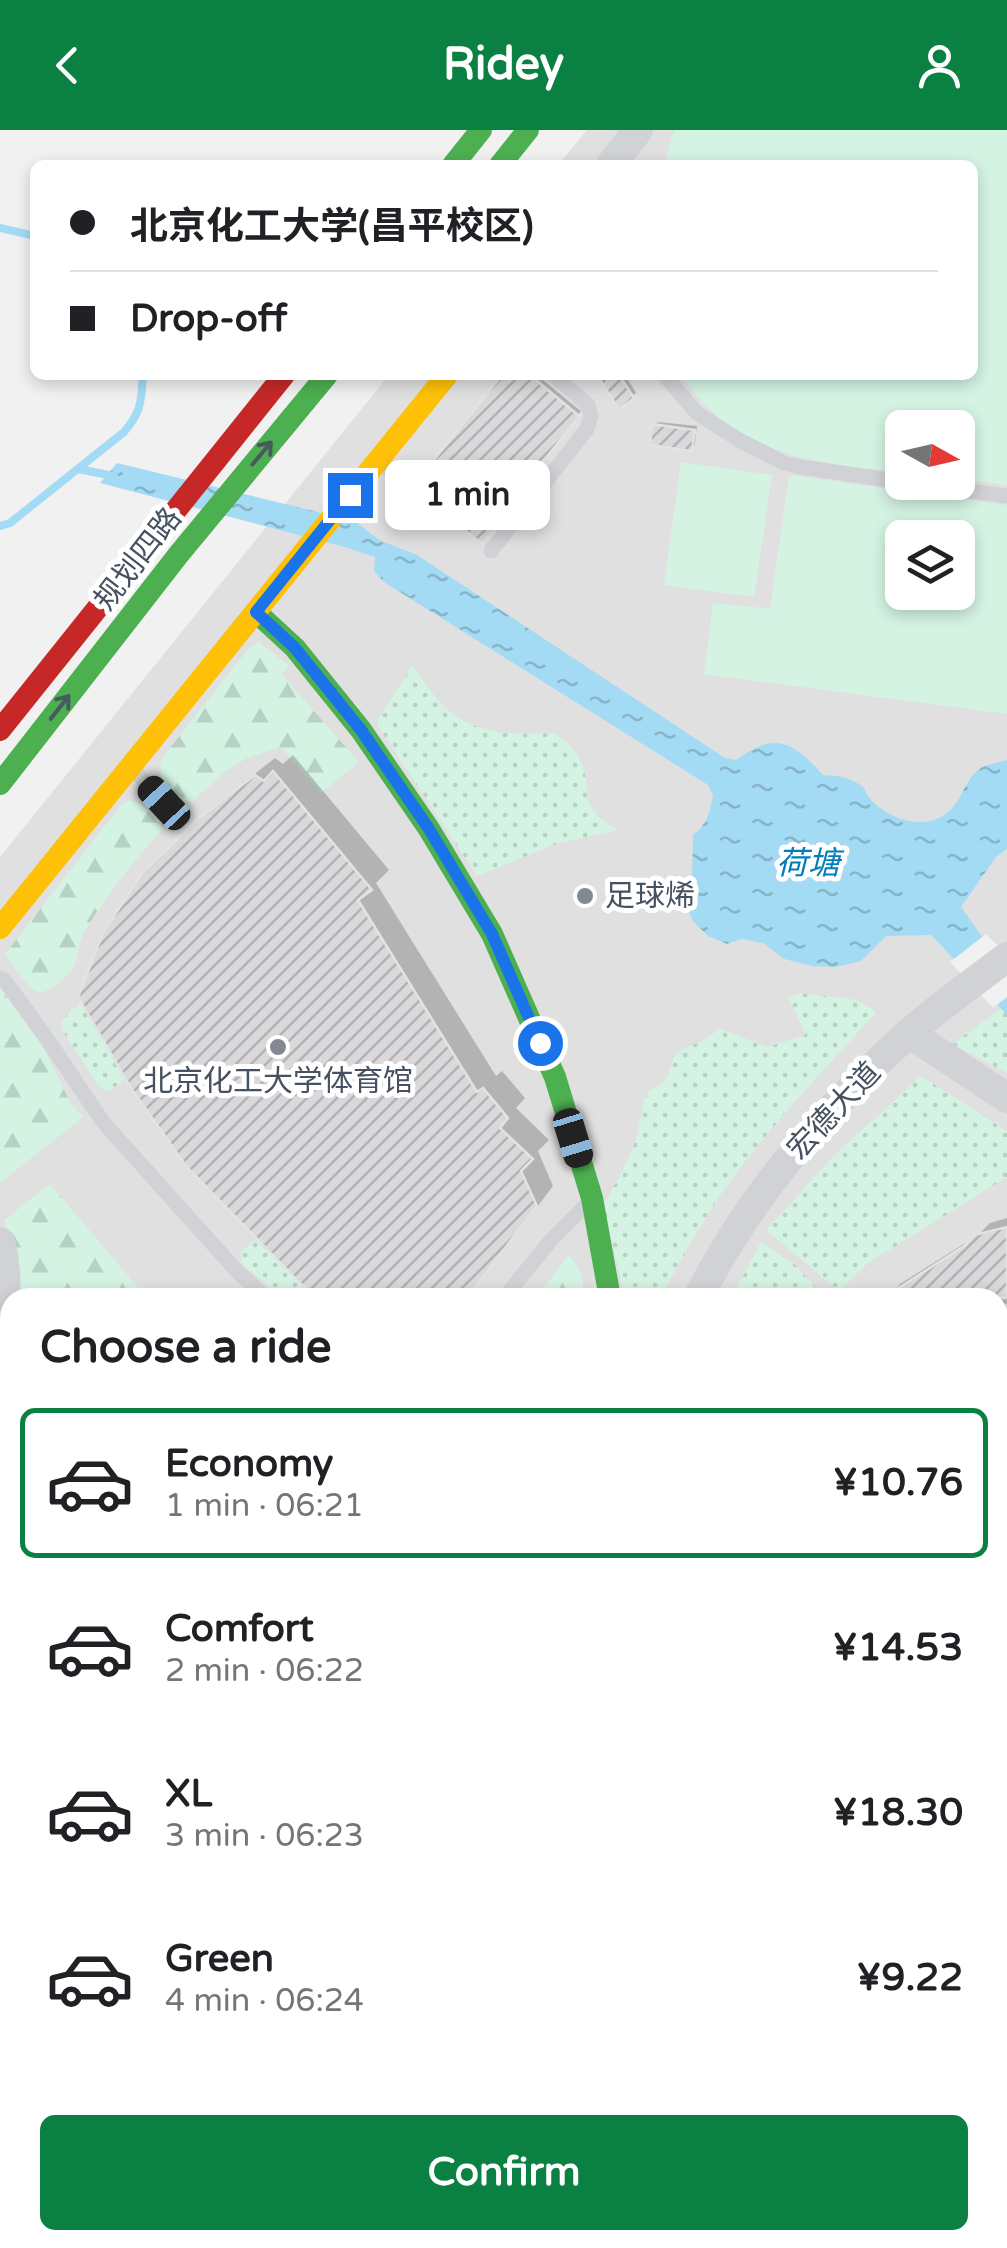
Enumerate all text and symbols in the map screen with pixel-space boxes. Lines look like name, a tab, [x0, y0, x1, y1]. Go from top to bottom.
icon: back	[40, 38, 95, 93]
text: Ridey	[443, 38, 564, 92]
icon: person	[912, 38, 967, 93]
text: 北京化工大学(昌平校区)	[130, 204, 534, 250]
text: Drop-off	[130, 296, 287, 342]
north arrow	[885, 410, 975, 500]
map controls	[885, 410, 975, 610]
one-way arrow	[251, 441, 273, 467]
callout: 1 min	[385, 460, 550, 530]
route end	[328, 473, 373, 518]
text: 1 min	[425, 476, 510, 514]
street label: 规划四路	[86, 500, 190, 618]
button: layers	[885, 520, 975, 610]
one-way arrow	[49, 694, 70, 721]
car	[133, 771, 195, 835]
water label: 荷塘	[776, 845, 845, 883]
place label: 足球烯	[605, 878, 695, 915]
marker: 足球烯	[574, 885, 596, 907]
route start	[518, 1021, 563, 1066]
marker: 北京化工大学体育馆	[267, 1036, 289, 1058]
street label: 宏德大道	[780, 1055, 888, 1167]
place label: 北京化工大学体育馆	[143, 1063, 413, 1100]
car	[550, 1105, 596, 1171]
text: Choose a ride	[40, 1321, 331, 1375]
icon: car	[45, 1438, 135, 1528]
text: Economy	[165, 1441, 333, 1487]
text: ¥10.76	[833, 1460, 963, 1506]
text: 1 min · 06:21	[165, 1487, 364, 1525]
icon: car	[45, 1603, 135, 1693]
text: Comfort	[165, 1606, 314, 1652]
text: ¥14.53	[833, 1625, 963, 1671]
text: 2 min · 06:22	[165, 1652, 364, 1690]
icon: car	[45, 1768, 135, 1858]
text: XL	[165, 1771, 212, 1817]
text: ¥18.30	[833, 1790, 963, 1836]
text: 3 min · 06:23	[165, 1817, 364, 1855]
icon: car	[45, 1933, 135, 2023]
text: Green	[165, 1936, 274, 1982]
text: ¥9.22	[857, 1955, 963, 2001]
text: 4 min · 06:24	[165, 1982, 364, 2020]
button: Confirm	[40, 2115, 968, 2230]

